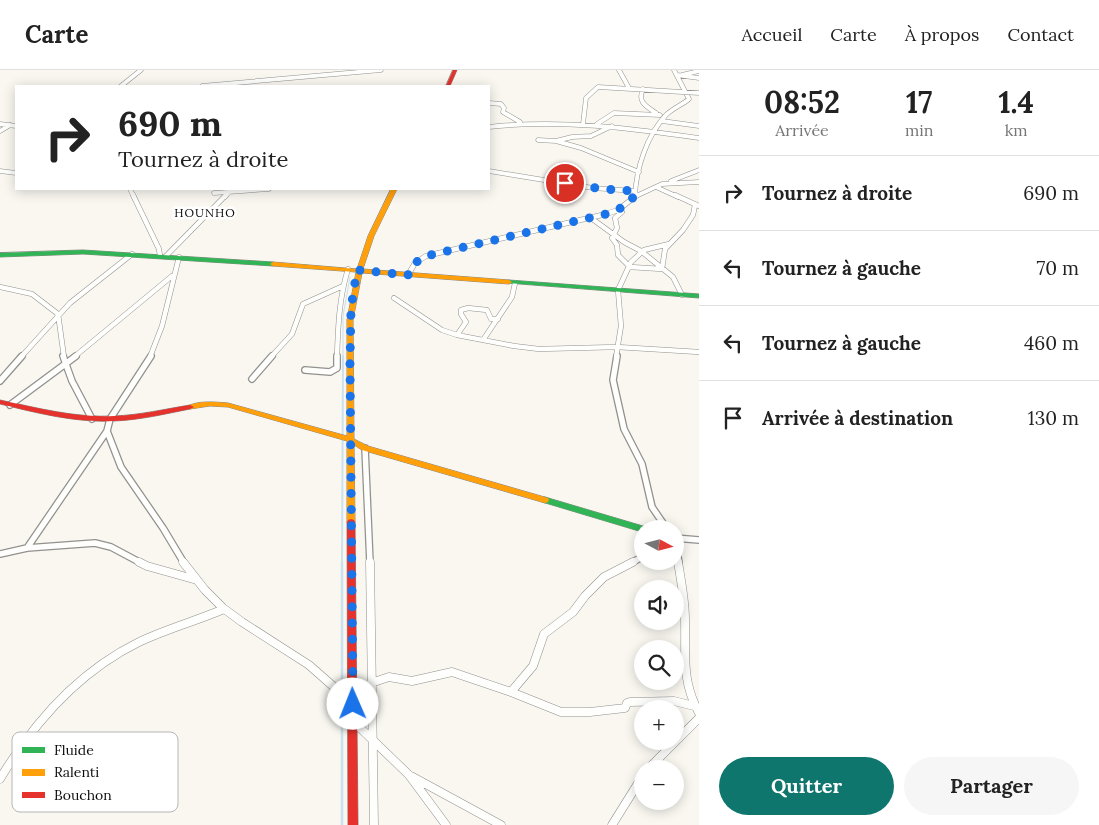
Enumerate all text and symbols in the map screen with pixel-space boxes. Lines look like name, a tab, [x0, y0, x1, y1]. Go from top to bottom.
text: Carte	[25, 19, 88, 50]
text: Accueil	[742, 23, 802, 46]
text: Carte	[830, 23, 877, 46]
text: À propos	[905, 23, 979, 46]
text: Contact	[1007, 23, 1074, 46]
text: 08:52	[764, 83, 840, 121]
text: 17	[906, 83, 932, 121]
text: 1.4	[998, 83, 1034, 121]
text: 690 m	[118, 101, 222, 146]
icon: right	[35, 105, 100, 170]
text: Arrivée	[775, 120, 829, 140]
text: min	[905, 120, 933, 140]
text: km	[1005, 120, 1028, 140]
text: Tournez à droite	[118, 145, 288, 173]
pin	[544, 162, 586, 204]
icon: arrive	[551, 169, 579, 197]
icon: right	[719, 179, 747, 207]
text: Tournez à droite	[762, 181, 912, 205]
text: 690 m	[1023, 181, 1079, 205]
district label: HOUNHO	[174, 205, 236, 220]
icon: left	[719, 254, 747, 282]
text: Tournez à gauche	[762, 256, 921, 280]
text: 70 m	[1036, 256, 1079, 280]
icon: left	[719, 329, 747, 357]
text: Tournez à gauche	[762, 331, 921, 355]
text: 460 m	[1024, 331, 1079, 355]
icon: arrive	[719, 404, 747, 432]
text: Arrivée à destination	[762, 406, 953, 430]
text: 130 m	[1028, 406, 1079, 430]
north arrow	[634, 520, 684, 570]
map controls	[634, 520, 684, 810]
button: sound	[634, 580, 684, 630]
button: search	[634, 640, 684, 690]
position arrow	[326, 677, 378, 729]
button: +	[634, 700, 684, 750]
legend	[12, 732, 178, 812]
text: Fluide	[54, 741, 94, 759]
button: Quitter	[719, 757, 894, 815]
button: Partager	[904, 757, 1079, 815]
button: −	[634, 760, 684, 810]
text: Ralenti	[54, 763, 99, 781]
text: Bouchon	[54, 786, 112, 804]

